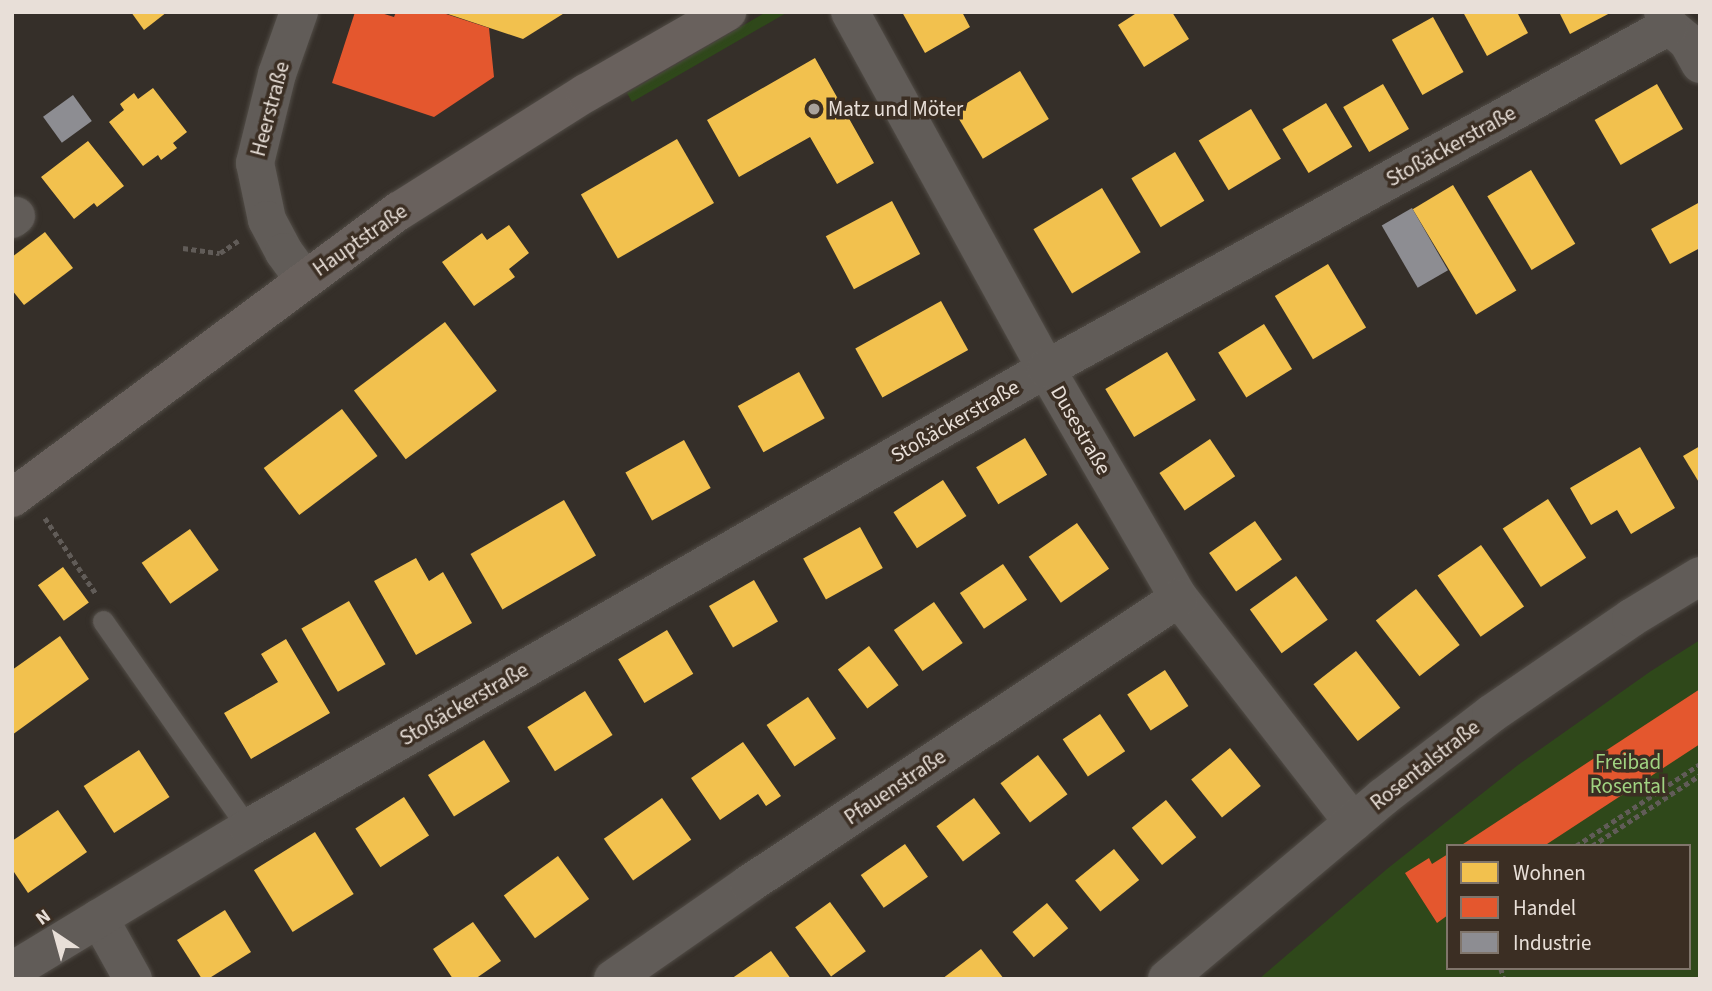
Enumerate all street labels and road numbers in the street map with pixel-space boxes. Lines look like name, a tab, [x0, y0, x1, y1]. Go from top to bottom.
street label: Heerstraße	[245, 59, 295, 159]
street label: Stoßäckerstraße	[1382, 100, 1520, 192]
street label: Hauptstraße	[308, 198, 412, 282]
street label: Stoßäckerstraße	[886, 374, 1024, 468]
street label: Dusestraße	[1045, 381, 1117, 479]
street label: Stoßäckerstraße	[395, 657, 533, 751]
street label: Rosentalstraße	[1365, 715, 1485, 815]
street label: Pfauenstraße	[840, 744, 950, 830]

